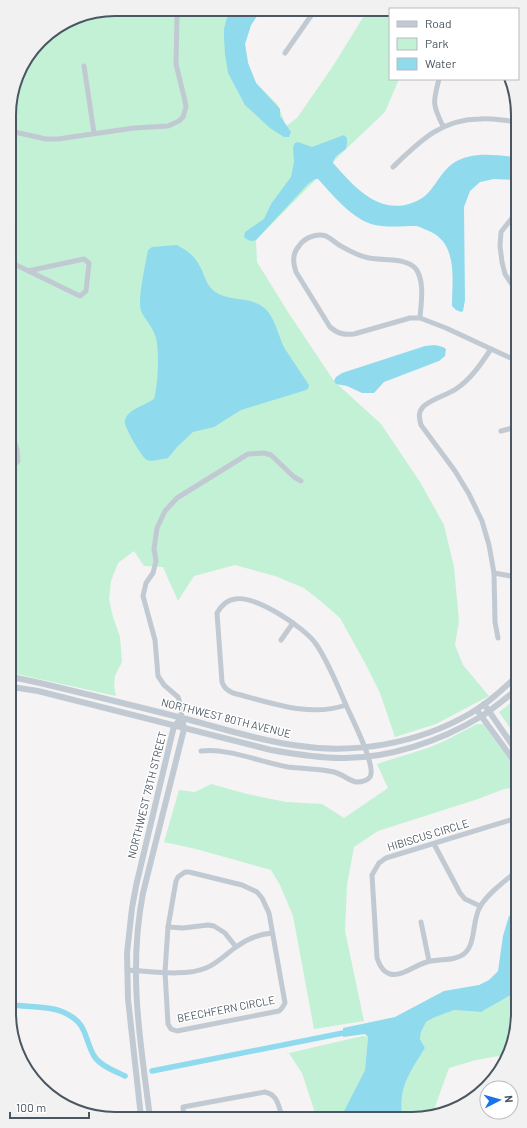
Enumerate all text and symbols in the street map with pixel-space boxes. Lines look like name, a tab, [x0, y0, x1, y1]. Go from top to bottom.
legend	[389, 8, 519, 80]
text: Road	[425, 16, 452, 30]
text: Park	[425, 36, 449, 50]
text: Water	[425, 56, 457, 70]
street label: NORTHWEST 80TH AVENUE	[160, 695, 293, 740]
street label: NORTHWEST 78TH STREET	[124, 730, 169, 860]
street label: HIBISCUS CIRCLE	[386, 816, 470, 853]
street label: BEECHFERN CIRCLE	[176, 993, 276, 1024]
north arrow	[479, 1080, 519, 1120]
scale bar	[10, 1094, 89, 1120]
text: N	[503, 1095, 516, 1103]
text: 100 m	[16, 1100, 46, 1114]

